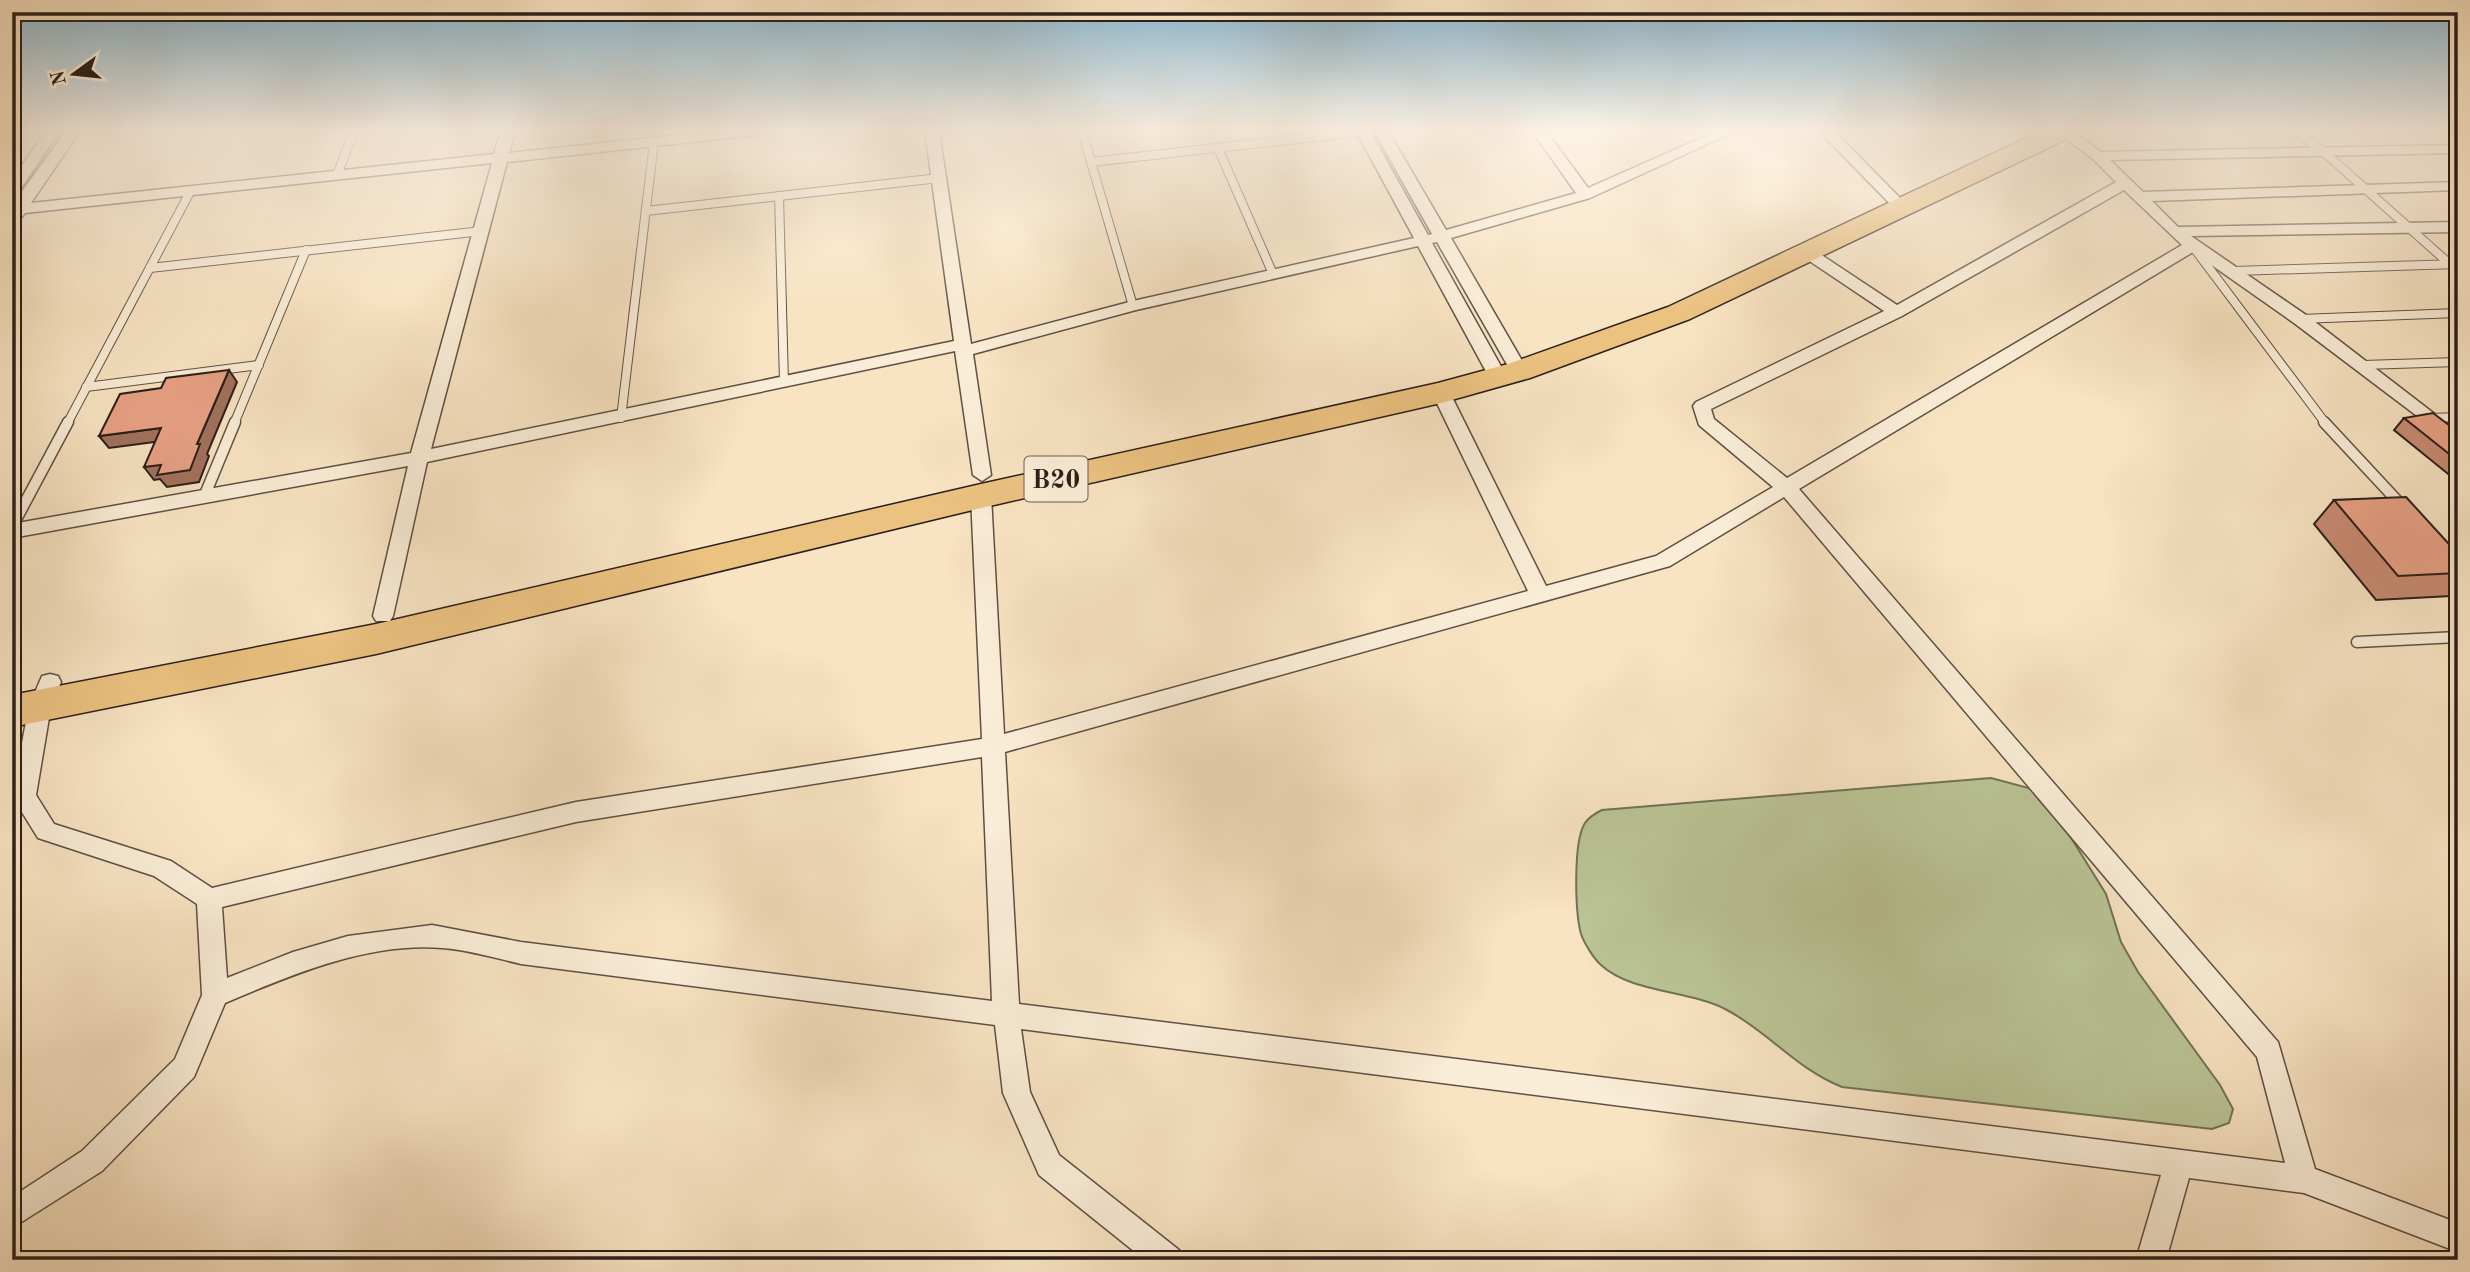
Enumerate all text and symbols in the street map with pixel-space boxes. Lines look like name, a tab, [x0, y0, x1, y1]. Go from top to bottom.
north arrow	[38, 38, 108, 108]
text: N	[49, 68, 71, 87]
road number: B20	[1024, 457, 1088, 502]

